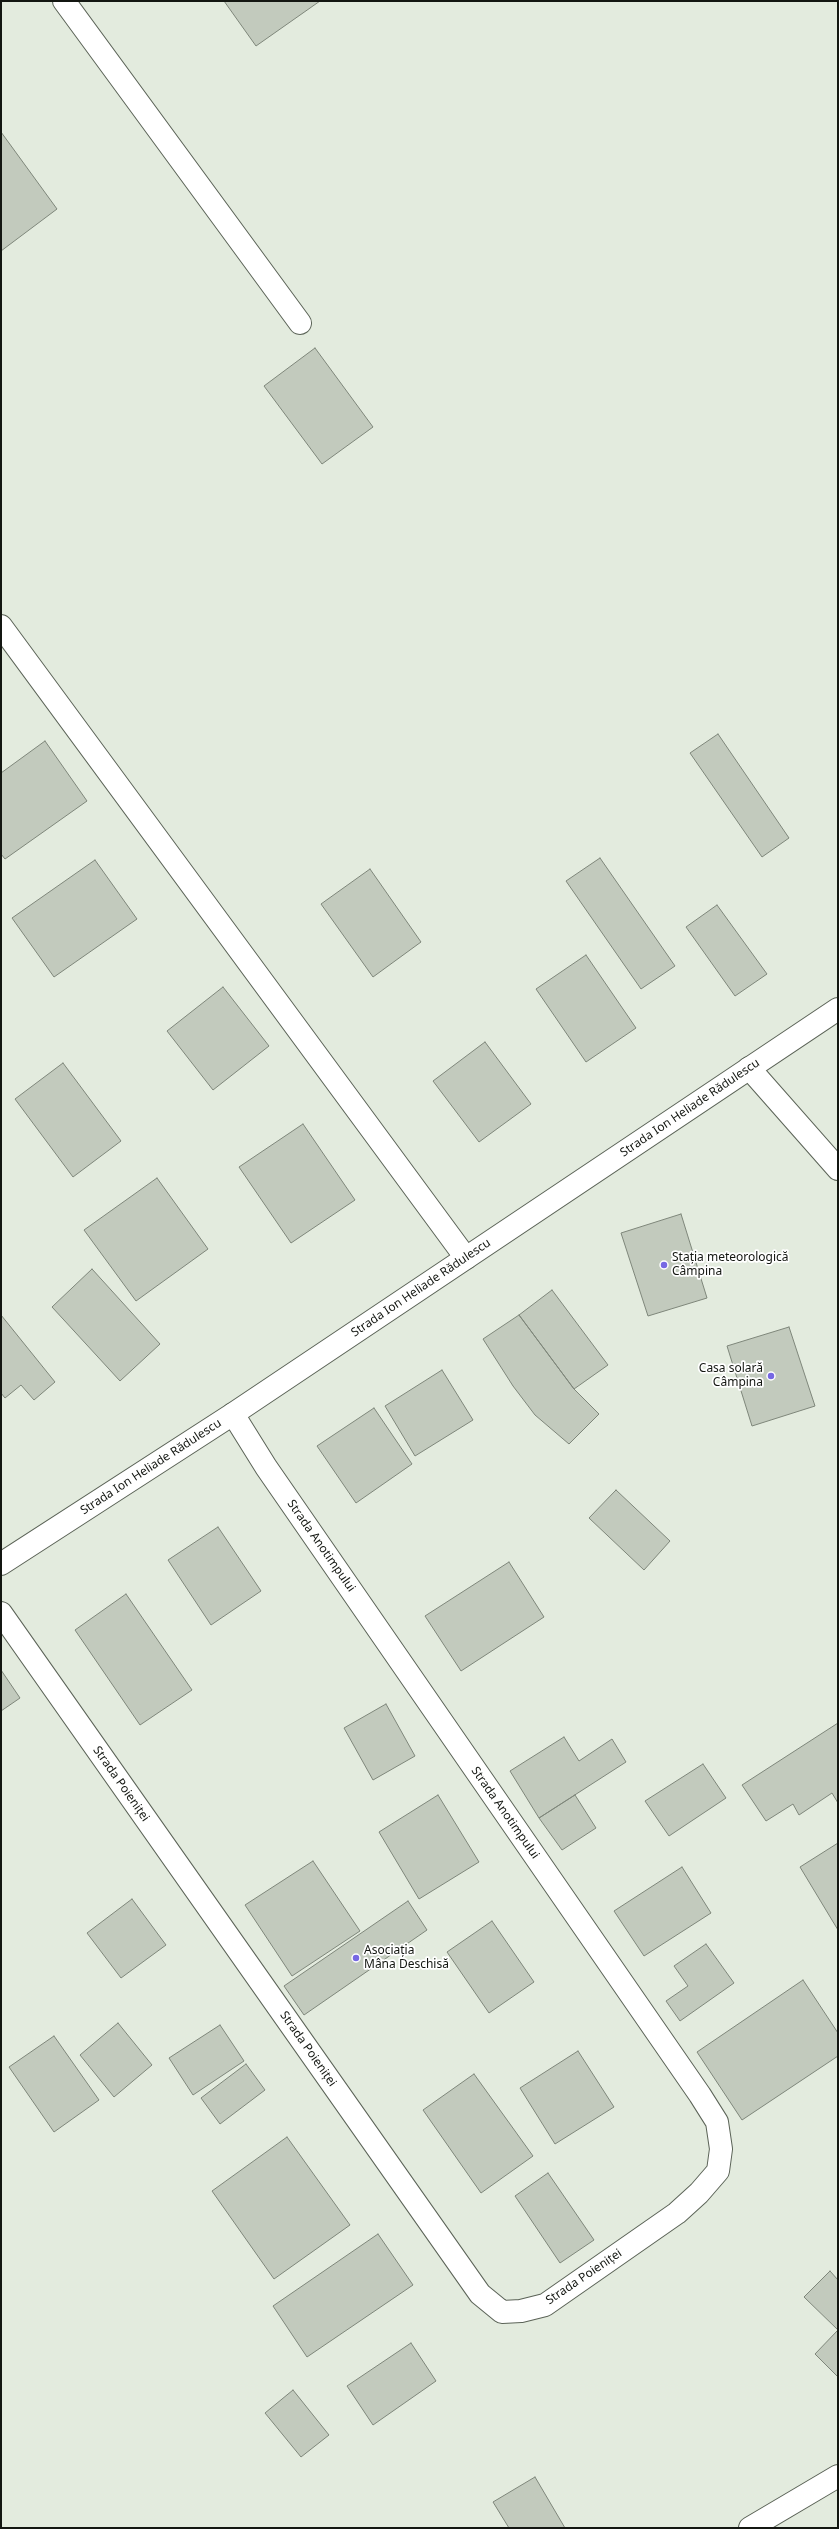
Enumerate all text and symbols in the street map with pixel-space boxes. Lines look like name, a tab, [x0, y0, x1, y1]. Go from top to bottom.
street label: Strada Ion Heliade Rădulescu	[618, 1056, 762, 1160]
street label: Strada Ion Heliade Rădulescu	[349, 1236, 493, 1340]
place label: Stația meteorologică Câmpina	[672, 1251, 789, 1279]
marker: Stația meteorologică Câmpina	[659, 1260, 669, 1270]
place label: Casa solară Câmpina	[699, 1362, 763, 1390]
marker: Casa solară Câmpina	[766, 1371, 776, 1381]
street label: Strada Ion Heliade Rădulescu	[78, 1416, 224, 1518]
street label: Strada Anotimpului	[284, 1497, 358, 1595]
street label: Strada Poieniței	[90, 1744, 152, 1824]
street label: Strada Anotimpului	[468, 1764, 542, 1862]
place label: Asociația Mâna Deschisă	[364, 1944, 449, 1972]
marker: Asociația Mâna Deschisă	[351, 1953, 361, 1963]
street label: Strada Poieniței	[277, 2009, 339, 2089]
street label: Strada Poieniței	[543, 2246, 625, 2308]

